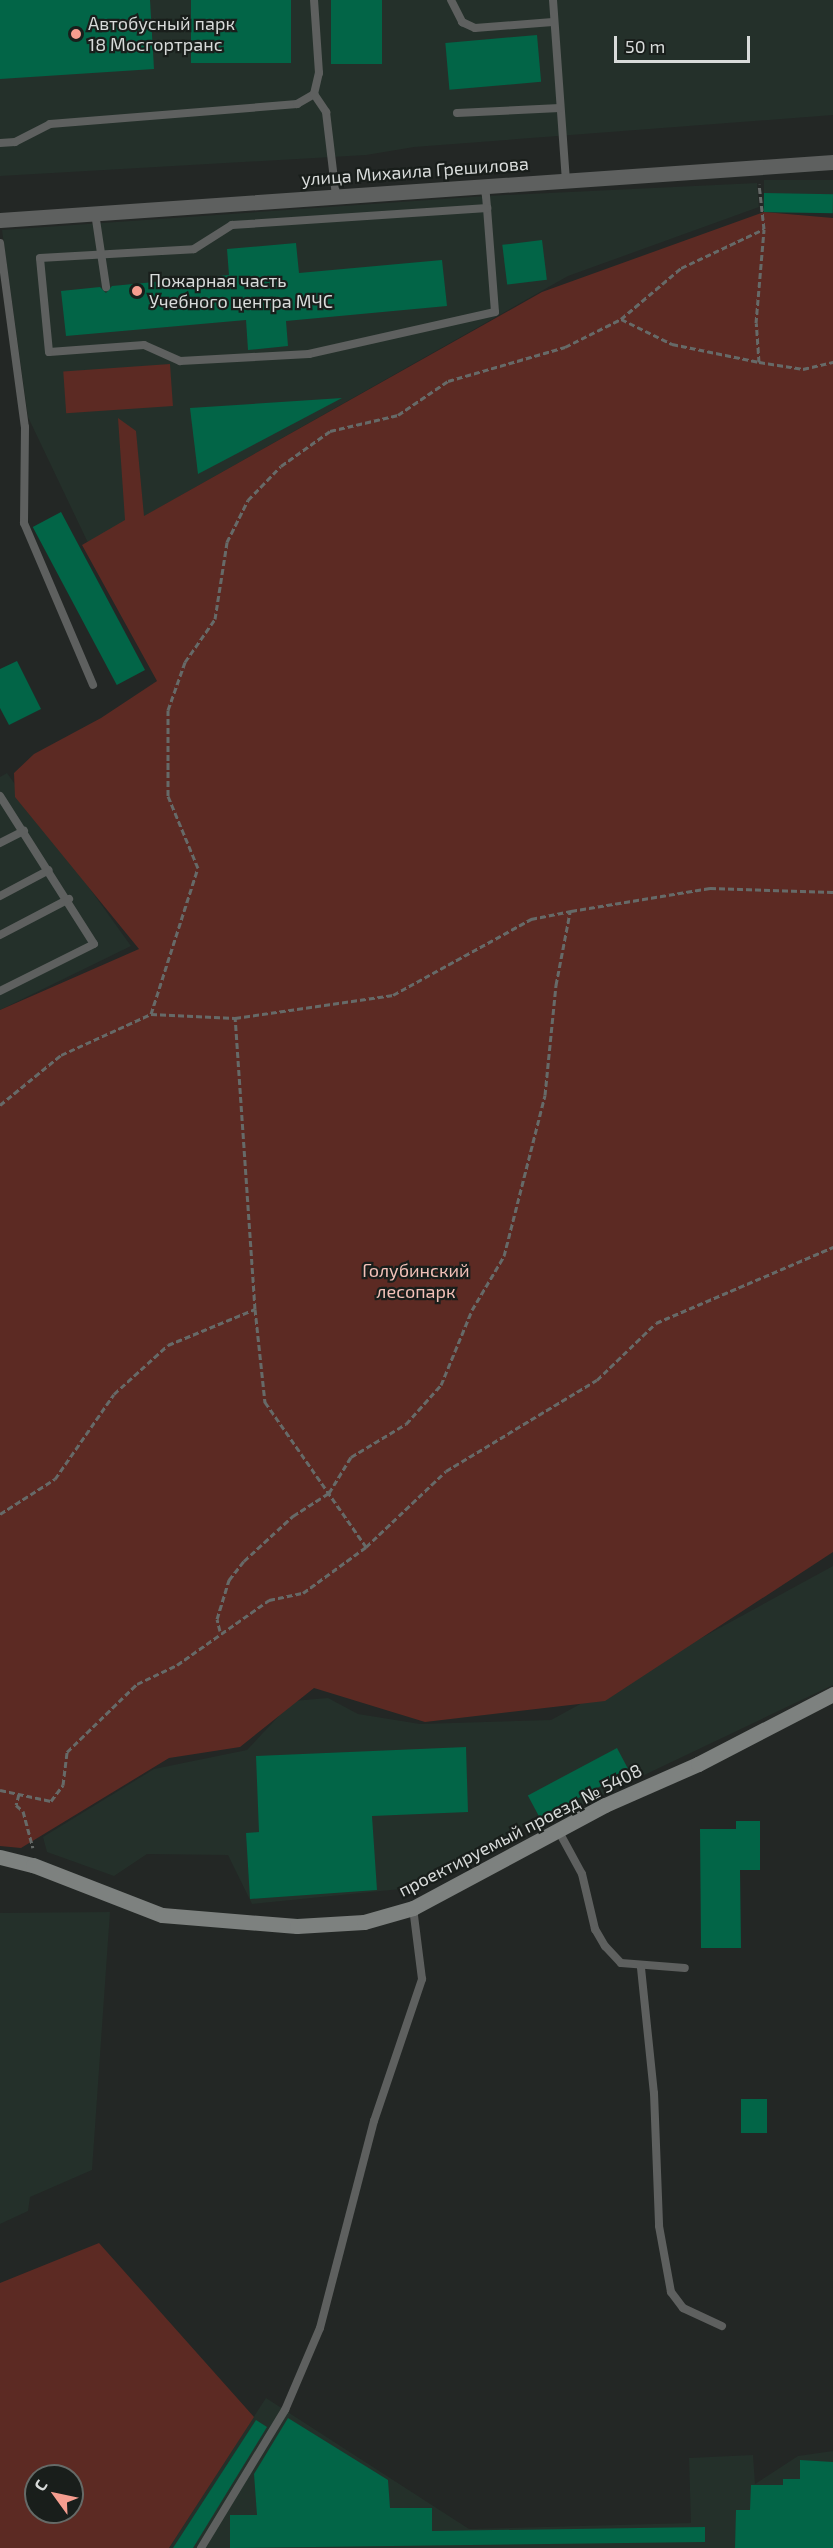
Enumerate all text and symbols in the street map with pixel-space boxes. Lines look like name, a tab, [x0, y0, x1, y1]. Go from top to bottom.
place label: Автобусный парк 18 Мосгортранс	[88, 13, 235, 56]
scale bar	[617, 24, 754, 62]
marker: Автобусный парк 18 Мосгортранс	[69, 27, 83, 41]
text: 50 m	[625, 35, 665, 57]
street label: улица Михаила Грешилова	[301, 152, 529, 190]
place label: Пожарная часть Учебного центра МЧС	[149, 270, 333, 312]
marker: Пожарная часть Учебного центра МЧС	[130, 284, 144, 298]
park label: Голубинский лесопарк	[362, 1260, 470, 1302]
street label: проектируемый проезд № 5408	[395, 1759, 645, 1901]
north arrow	[24, 2464, 84, 2524]
text: С	[30, 2476, 51, 2494]

